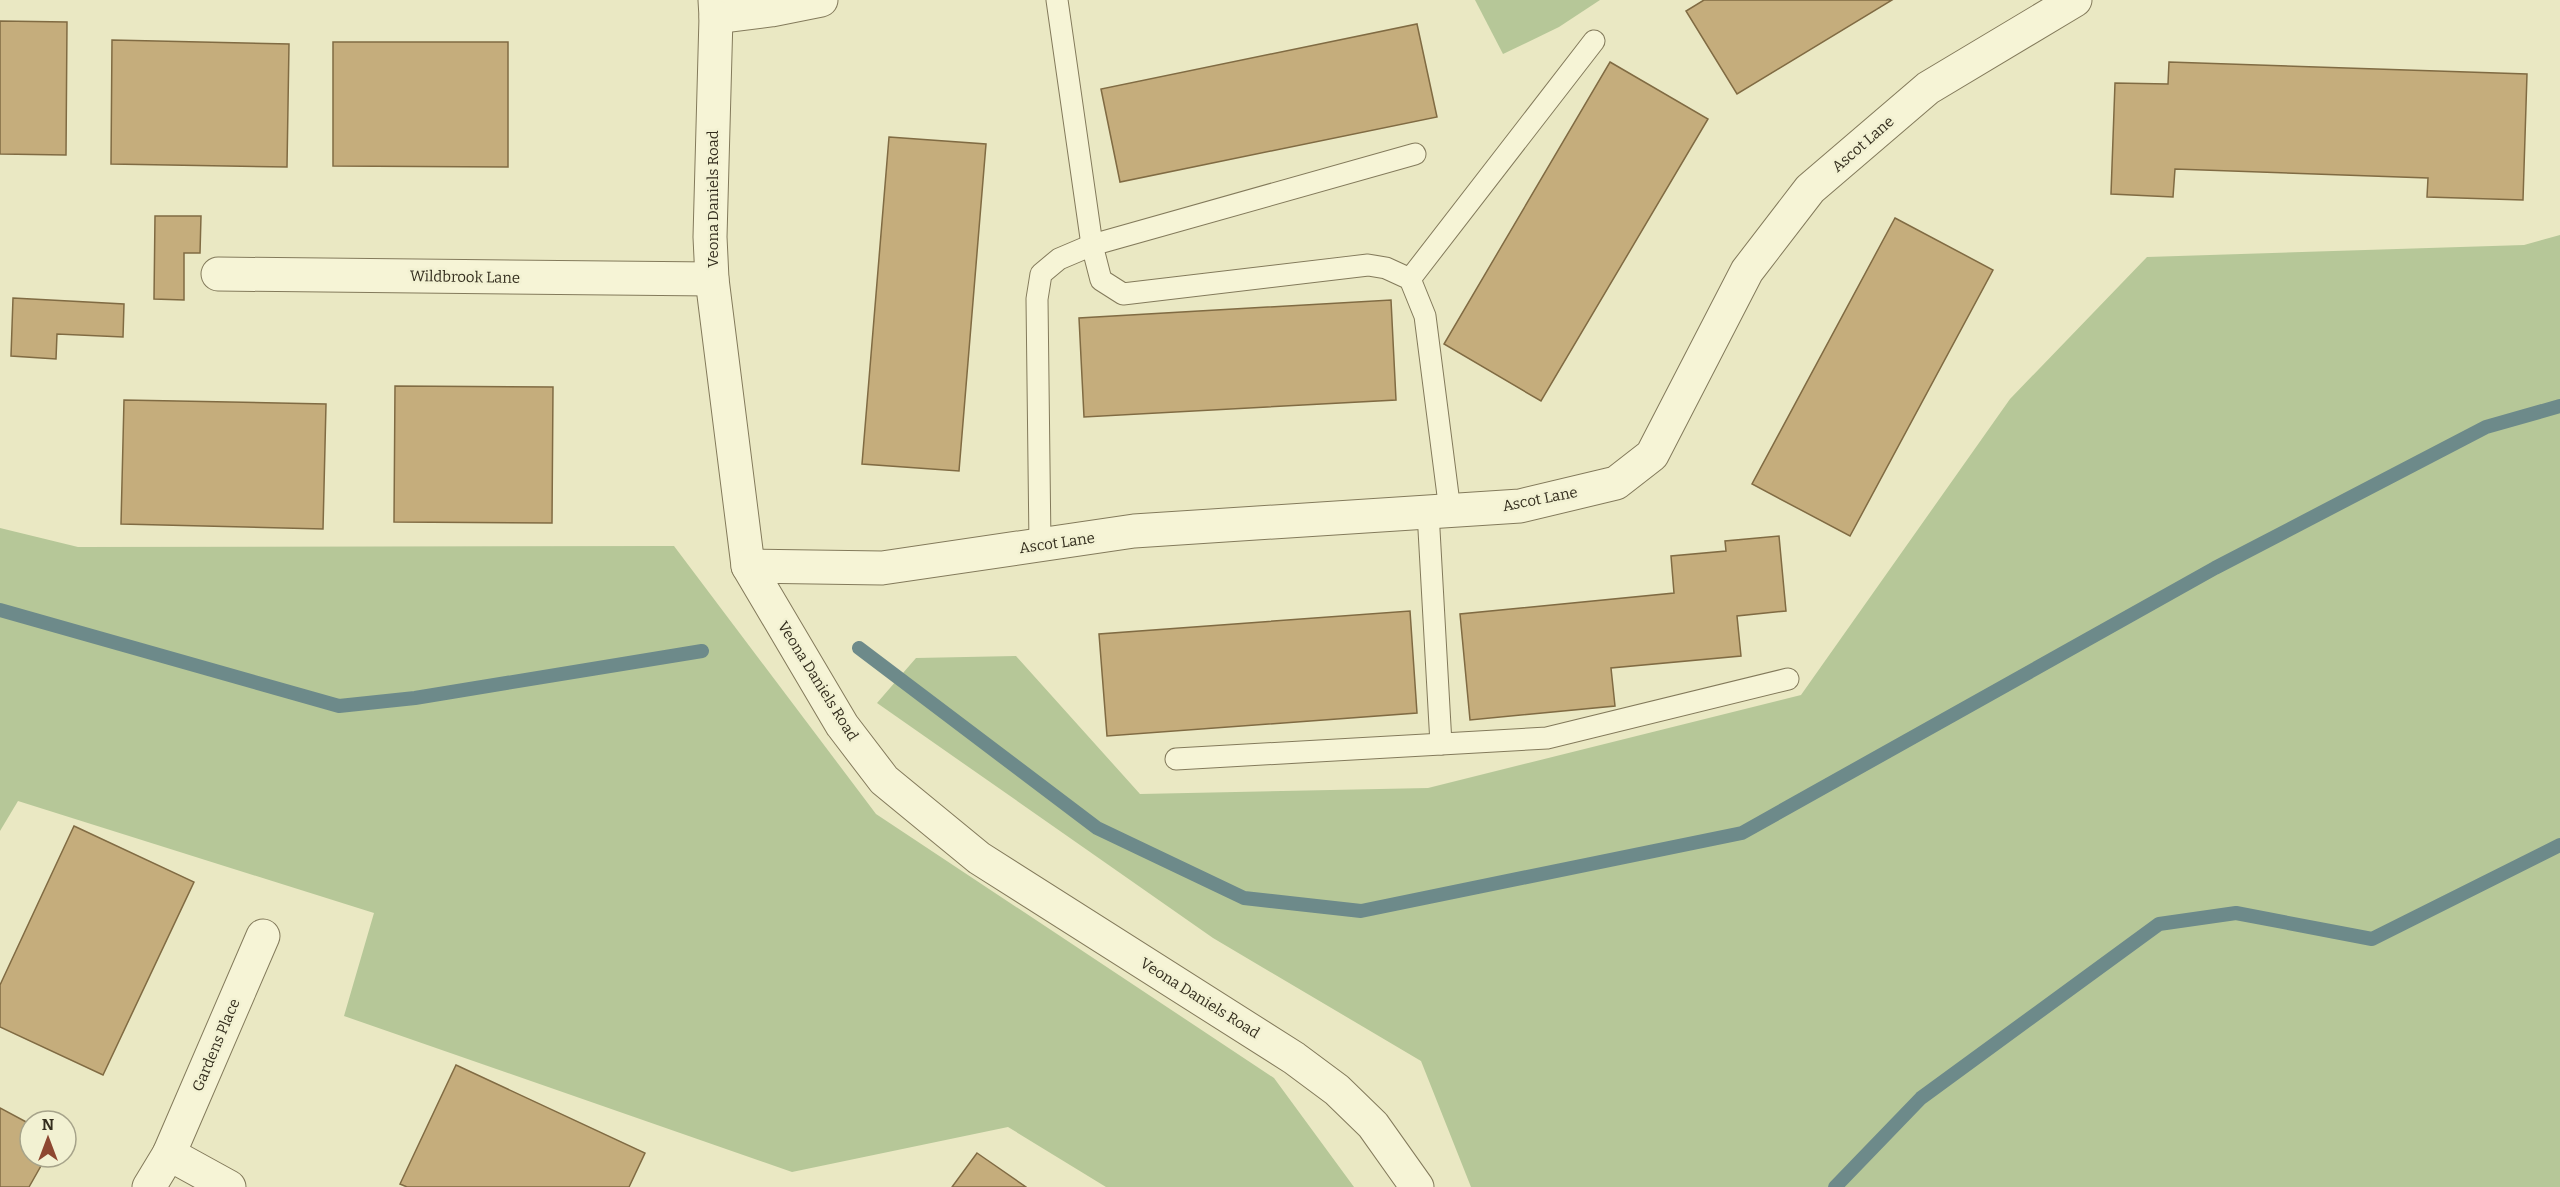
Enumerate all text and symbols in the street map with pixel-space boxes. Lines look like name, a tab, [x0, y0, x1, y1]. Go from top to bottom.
street label: Ascot Lane	[1828, 112, 1898, 176]
street label: Veona Daniels Road	[704, 130, 722, 268]
street label: Wildbrook Lane	[410, 267, 520, 287]
street label: Ascot Lane	[1501, 483, 1579, 515]
street label: Ascot Lane	[1018, 529, 1096, 557]
street label: Veona Daniels Road	[774, 618, 862, 744]
street label: Veona Daniels Road	[1137, 954, 1263, 1042]
street label: Gardens Place	[188, 996, 244, 1094]
north arrow	[18, 1109, 78, 1169]
text: N	[42, 1115, 54, 1134]

